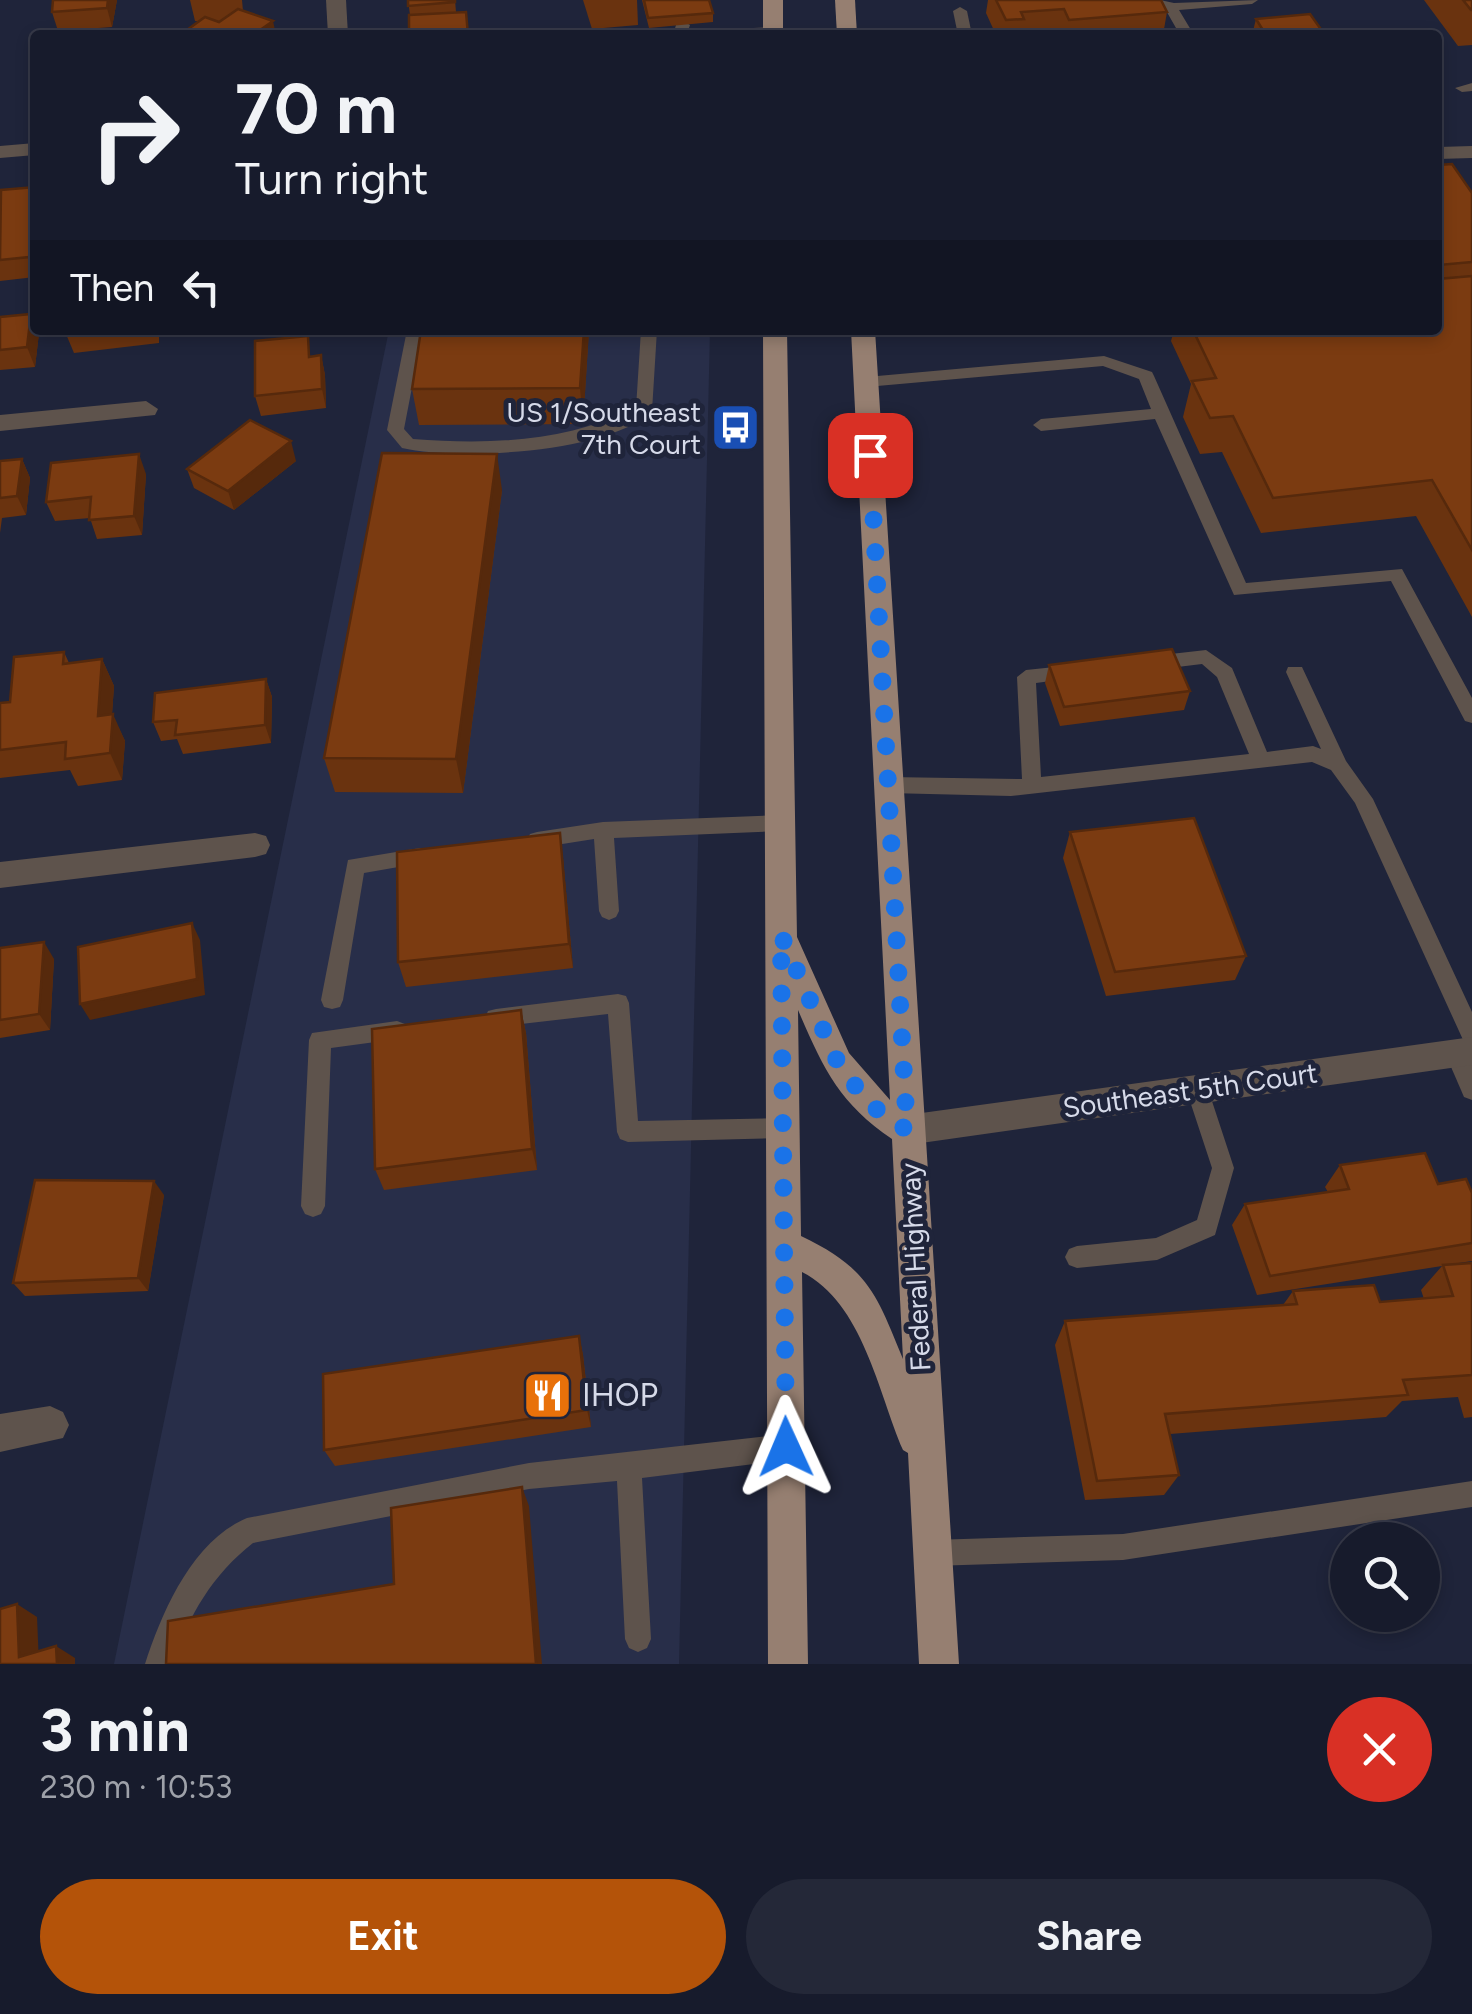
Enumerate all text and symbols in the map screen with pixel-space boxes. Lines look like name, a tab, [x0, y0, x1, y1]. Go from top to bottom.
text: 70 m	[235, 66, 397, 151]
icon: right	[70, 70, 200, 200]
text: Turn right	[235, 151, 428, 205]
icon: left	[174, 260, 229, 315]
text: Then	[70, 265, 154, 311]
place label: US 1/Southeast 7th Court	[506, 395, 701, 461]
bus stop icon: US 1/Southeast 7th Court	[710, 402, 762, 454]
pin	[828, 413, 913, 498]
icon: arrive	[843, 428, 898, 483]
street label: Southeast 5th Court	[1061, 1055, 1319, 1125]
street label: Federal Highway	[893, 1162, 937, 1372]
restaurant icon: IHOP	[521, 1369, 573, 1421]
place label: IHOP	[582, 1376, 658, 1414]
position arrow	[734, 1395, 838, 1499]
map controls	[1330, 1522, 1440, 1632]
button: search	[1330, 1522, 1440, 1632]
text: 3 min	[40, 1694, 190, 1766]
button: close	[1327, 1697, 1432, 1802]
text: 230 m · 10:53	[40, 1768, 233, 1806]
button: Exit	[40, 1879, 726, 1994]
button: Share	[746, 1879, 1432, 1994]

